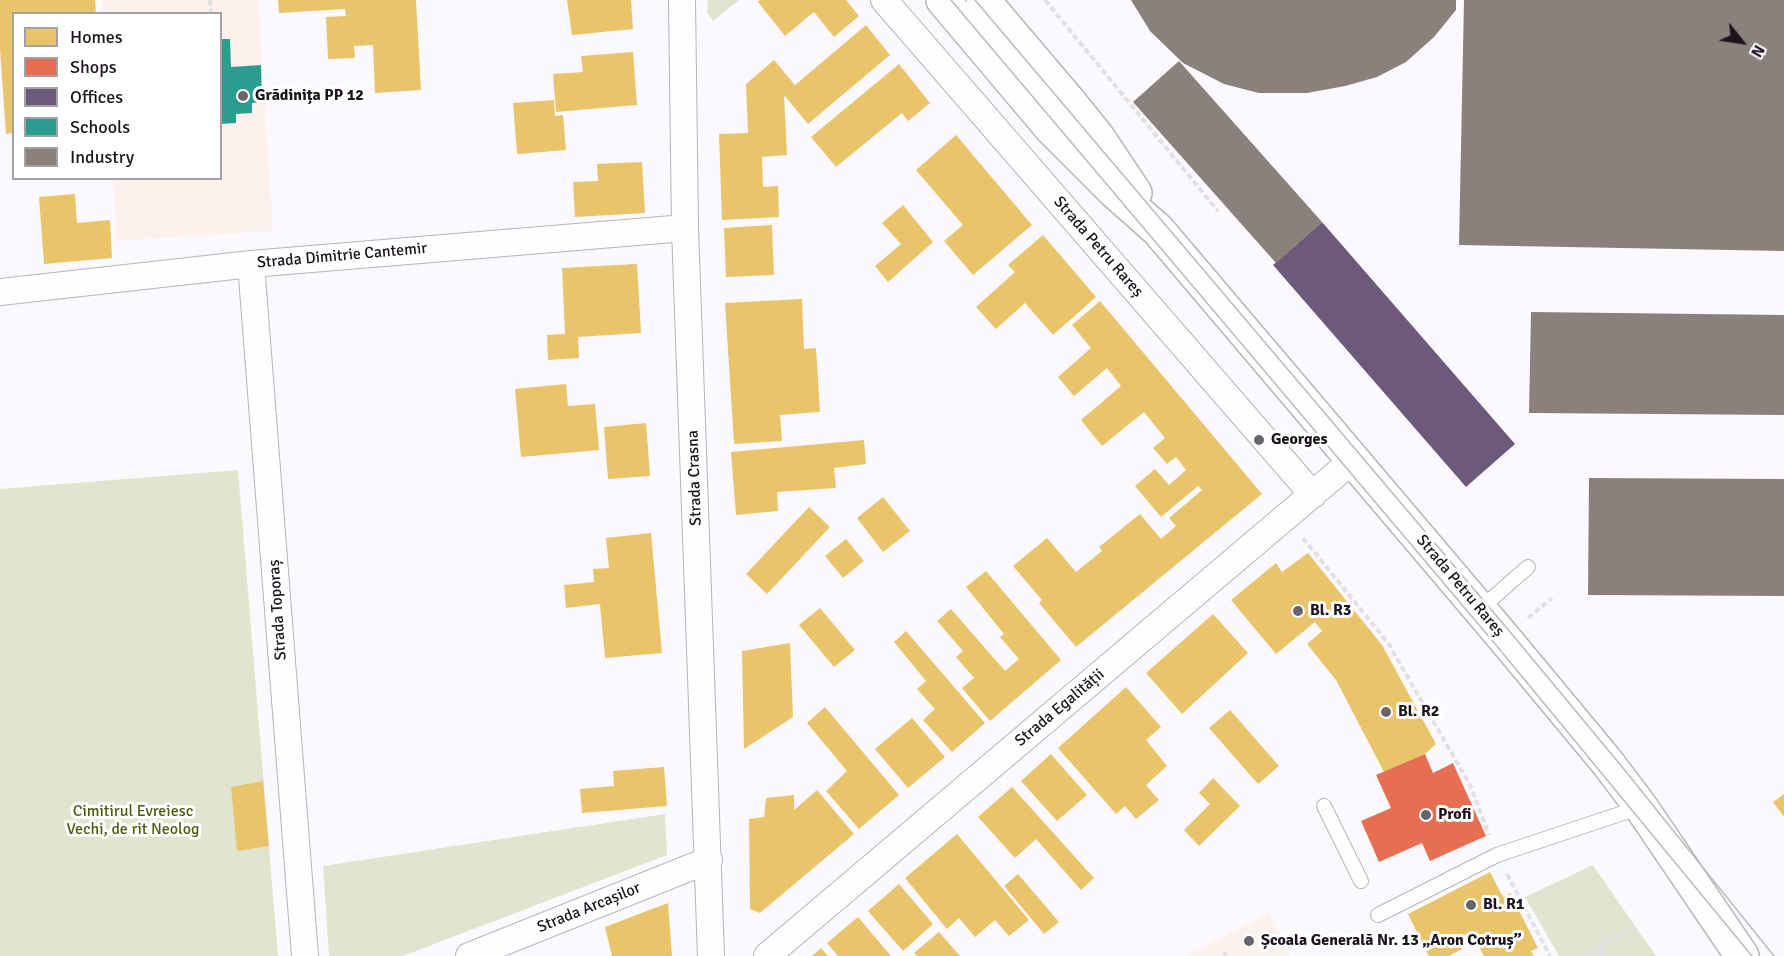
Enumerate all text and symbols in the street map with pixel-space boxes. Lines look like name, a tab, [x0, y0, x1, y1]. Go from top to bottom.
legend	[12, 12, 222, 180]
north arrow	[1712, 12, 1772, 72]
text: Homes	[70, 26, 123, 48]
text: N	[1746, 41, 1769, 61]
text: Shops	[70, 56, 117, 78]
text: Offices	[70, 86, 123, 108]
place label: Grădinița PP 12	[255, 86, 364, 106]
marker: Grădinița PP 12	[236, 89, 250, 103]
text: Schools	[70, 116, 130, 138]
text: Industry	[70, 146, 134, 168]
street label: Strada Petru Rareș	[1049, 193, 1147, 301]
street label: Strada Dimitrie Cantemir	[256, 239, 428, 273]
street label: Strada Crasna	[684, 430, 706, 526]
place label: Georges	[1271, 430, 1328, 450]
marker: Georges	[1252, 433, 1266, 447]
street label: Strada Petru Rareș	[1412, 531, 1508, 641]
street label: Strada Toporaș	[265, 559, 291, 661]
place label: Bl. R3	[1310, 601, 1351, 621]
marker: Bl. R3	[1291, 604, 1305, 618]
street label: Strada Egalității	[1011, 665, 1109, 751]
place label: Bl. R2	[1398, 702, 1439, 722]
marker: Bl. R2	[1379, 705, 1393, 719]
park label: Cimitirul Evreiesc Vechi, de rit Neolog	[67, 802, 199, 840]
place label: Profi	[1438, 805, 1471, 825]
marker: Profi	[1419, 808, 1433, 822]
street label: Strada Arcașilor	[535, 879, 643, 937]
place label: Bl. R1	[1483, 895, 1524, 915]
marker: Bl. R1	[1464, 898, 1478, 912]
place label: Școala Generală Nr. 13 „Aron Cotruș”	[1261, 931, 1522, 951]
marker: Școala Generală Nr. 13 „Aron Cotruș”	[1242, 934, 1256, 948]

